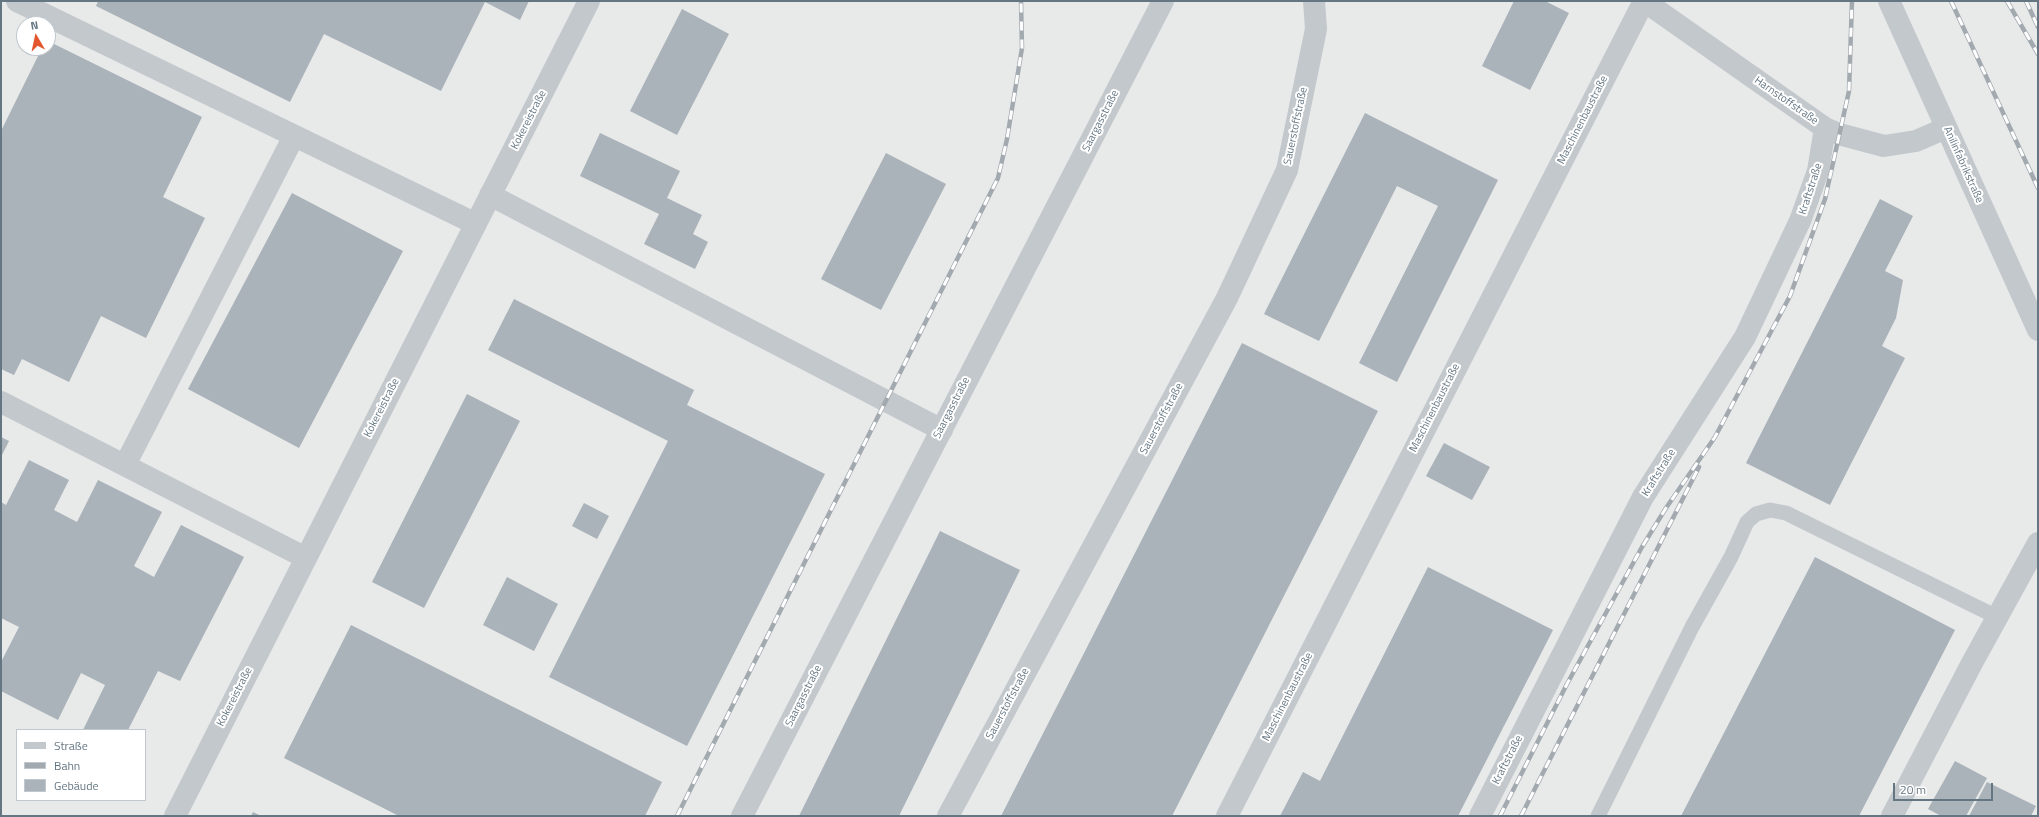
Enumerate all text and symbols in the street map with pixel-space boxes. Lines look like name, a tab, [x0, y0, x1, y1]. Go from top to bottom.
north arrow	[16, 16, 56, 56]
text: N	[29, 17, 39, 34]
street label: Maschinenbaustraße	[1555, 74, 1611, 166]
street label: Harnstoffstraße	[1752, 74, 1820, 128]
street label: Sauerstoffstraße	[1281, 86, 1311, 166]
street label: Kokereistraße	[508, 88, 550, 152]
street label: Saargasstraße	[1080, 88, 1122, 154]
street label: Anilinfabrikstraße	[1940, 125, 1986, 205]
street label: Kraftstraße	[1797, 162, 1825, 216]
street label: Maschinenbaustraße	[1407, 362, 1463, 454]
street label: Saargasstraße	[931, 375, 973, 441]
street label: Kokereistraße	[361, 376, 403, 440]
street label: Sauerstoffstraße	[1138, 381, 1186, 457]
street label: Kraftstraße	[1639, 447, 1679, 499]
street label: Maschinenbaustraße	[1260, 651, 1316, 743]
street label: Saargasstraße	[783, 663, 825, 729]
street label: Kokereistraße	[214, 665, 256, 729]
street label: Sauerstoffstraße	[984, 666, 1032, 742]
legend	[16, 729, 146, 801]
street label: Kraftstraße	[1490, 733, 1526, 787]
text: Straße	[54, 736, 88, 755]
text: Bahn	[54, 756, 80, 775]
scale bar	[1895, 775, 1995, 801]
text: Gebäude	[54, 776, 99, 795]
text: 20 m	[1900, 780, 1926, 799]

